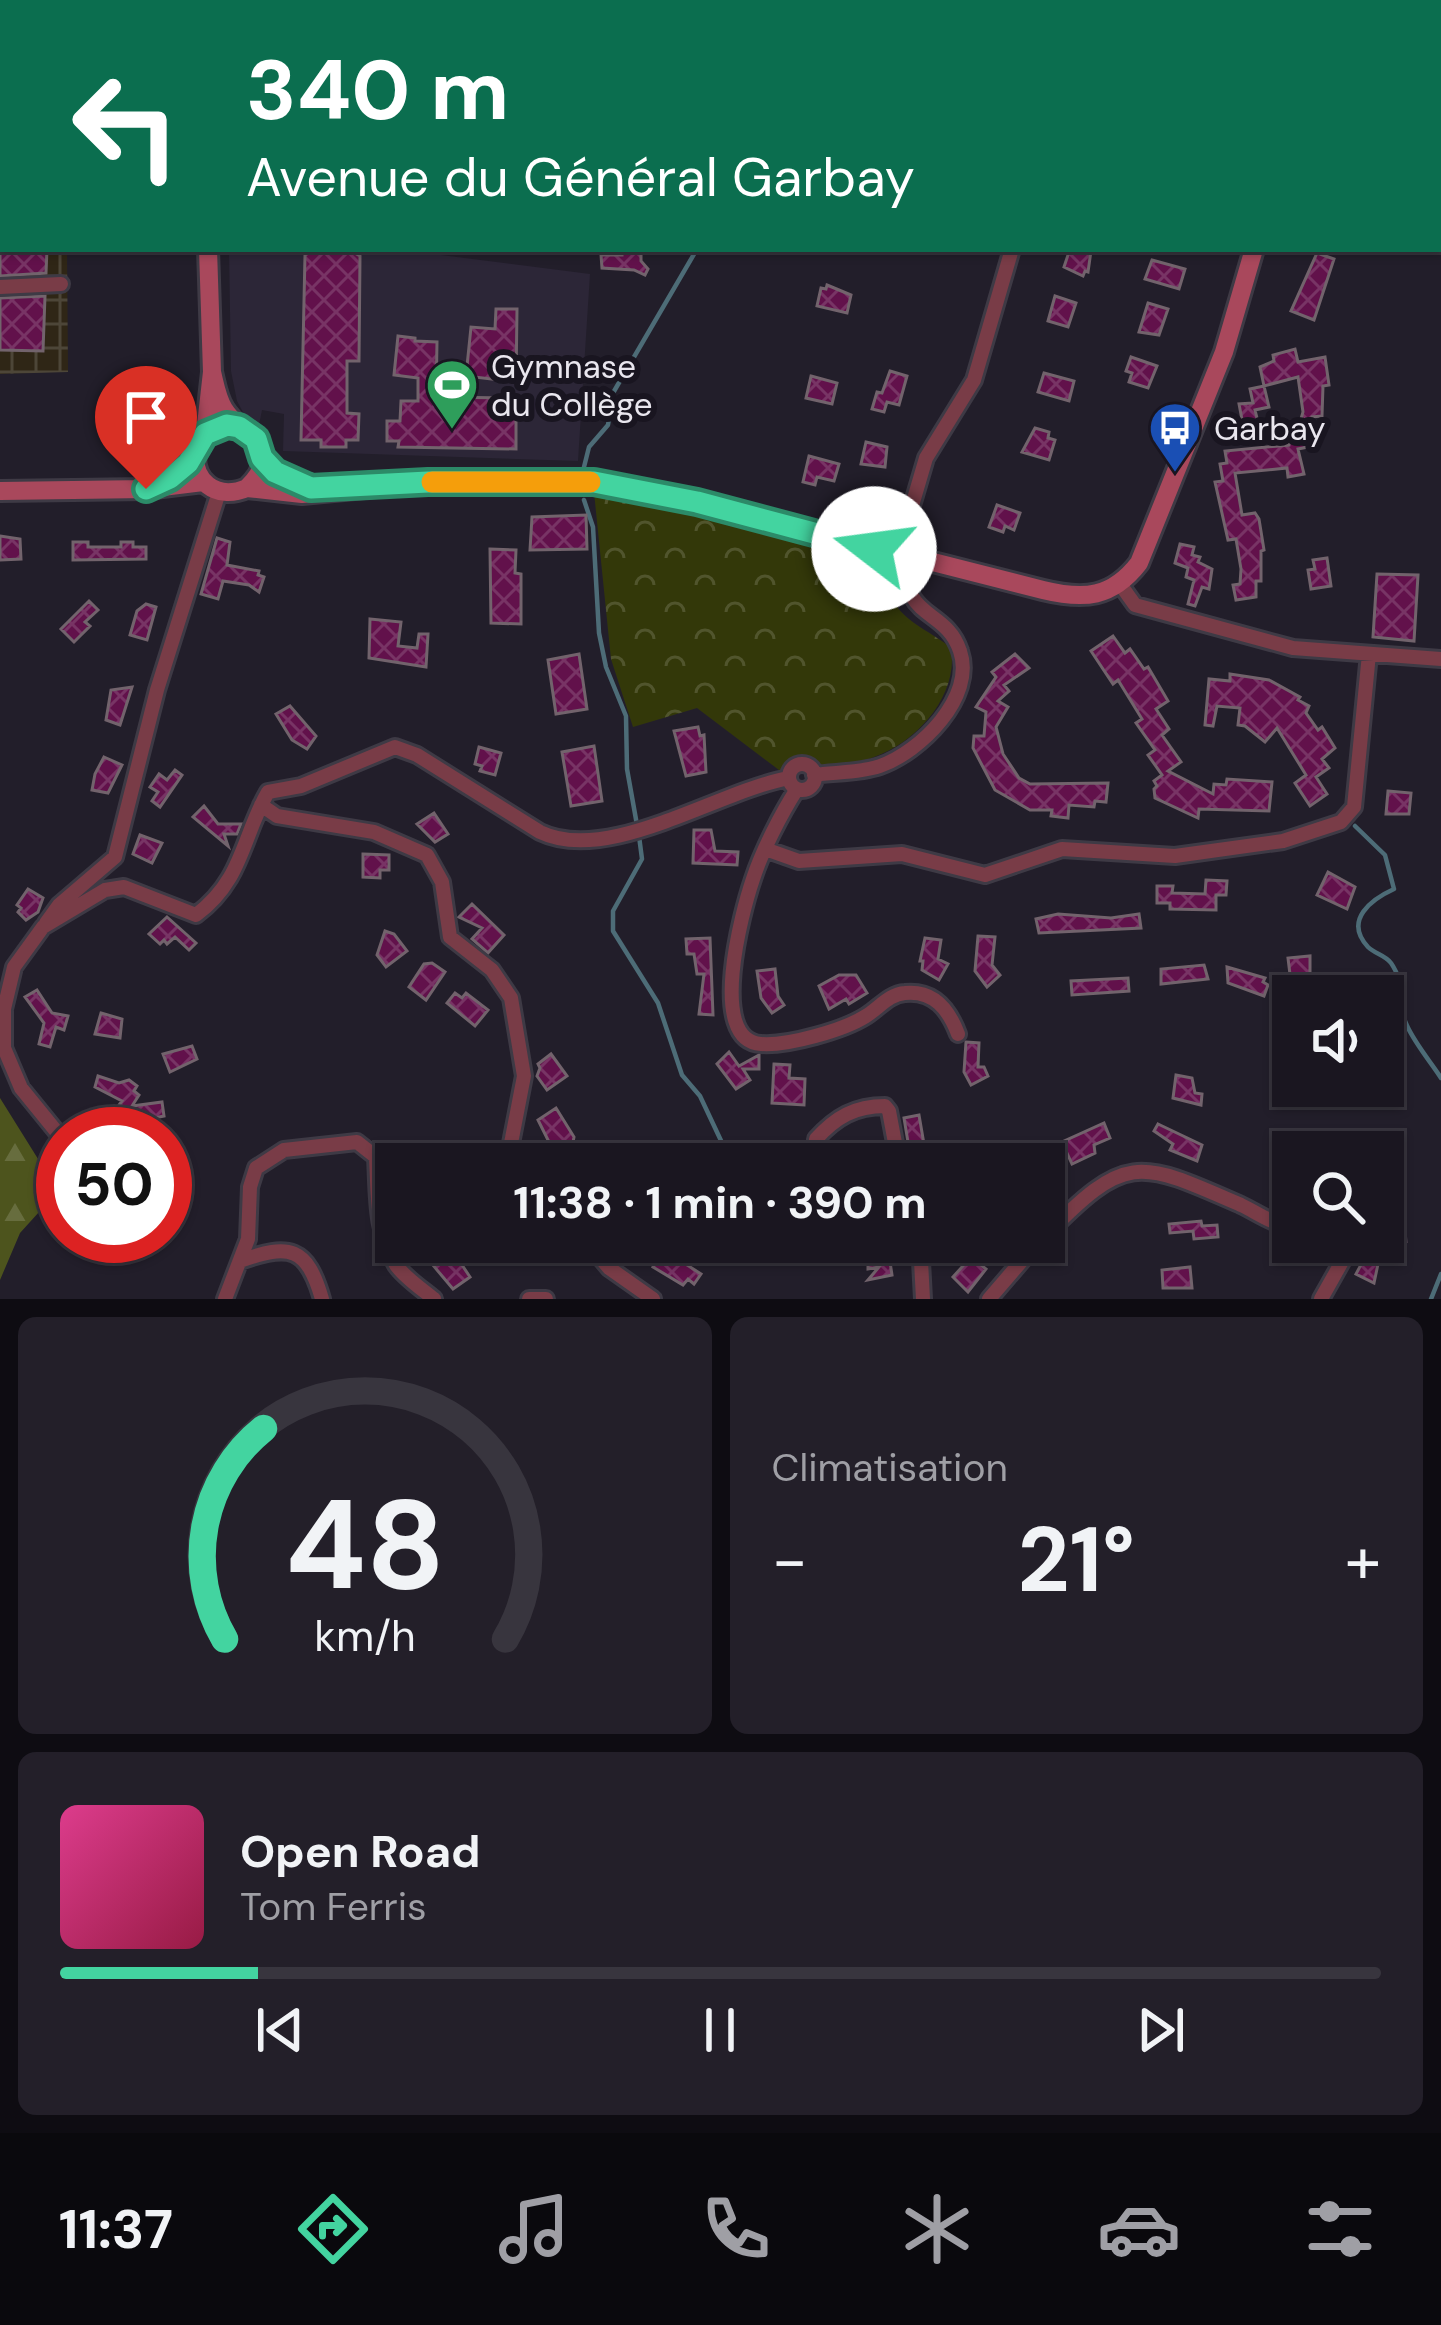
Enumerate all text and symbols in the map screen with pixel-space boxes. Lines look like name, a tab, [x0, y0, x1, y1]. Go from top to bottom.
text: 340 m	[246, 36, 509, 145]
icon: left	[48, 48, 204, 204]
text: Avenue du Général Garbay	[246, 142, 915, 213]
place label: Gymnase du Collège	[491, 345, 652, 426]
sports icon: Gymnase du Collège	[424, 357, 480, 431]
pin	[95, 366, 197, 489]
icon: arrive	[113, 384, 179, 450]
bus stop icon: Garbay	[1147, 400, 1203, 474]
place label: Garbay	[1214, 407, 1326, 450]
position arrow	[811, 486, 937, 612]
map controls	[1272, 975, 1404, 1263]
button: sound	[1272, 975, 1404, 1107]
speed limit sign: 50	[36, 1107, 192, 1263]
button: search	[1272, 1131, 1404, 1263]
text: 11:38 · 1 min · 390 m	[513, 1173, 927, 1232]
text: Climatisation	[772, 1442, 1008, 1493]
text: 48	[285, 1464, 445, 1627]
text: 21°	[1018, 1502, 1135, 1619]
text: −	[772, 1518, 808, 1603]
text: +	[1345, 1518, 1381, 1603]
text: km/h	[314, 1607, 415, 1663]
text: Open Road	[240, 1822, 481, 1881]
text: Tom Ferris	[240, 1881, 427, 1932]
icon: previous	[247, 1997, 313, 2063]
icon: pause	[687, 1997, 753, 2063]
icon: next	[1128, 1997, 1194, 2063]
icon: directions	[291, 2187, 375, 2271]
icon: music	[492, 2187, 576, 2271]
icon: phone	[694, 2187, 778, 2271]
icon: climate	[895, 2187, 979, 2271]
icon: car	[1097, 2187, 1181, 2271]
icon: filters	[1298, 2187, 1382, 2271]
text: 11:37	[59, 2194, 173, 2265]

